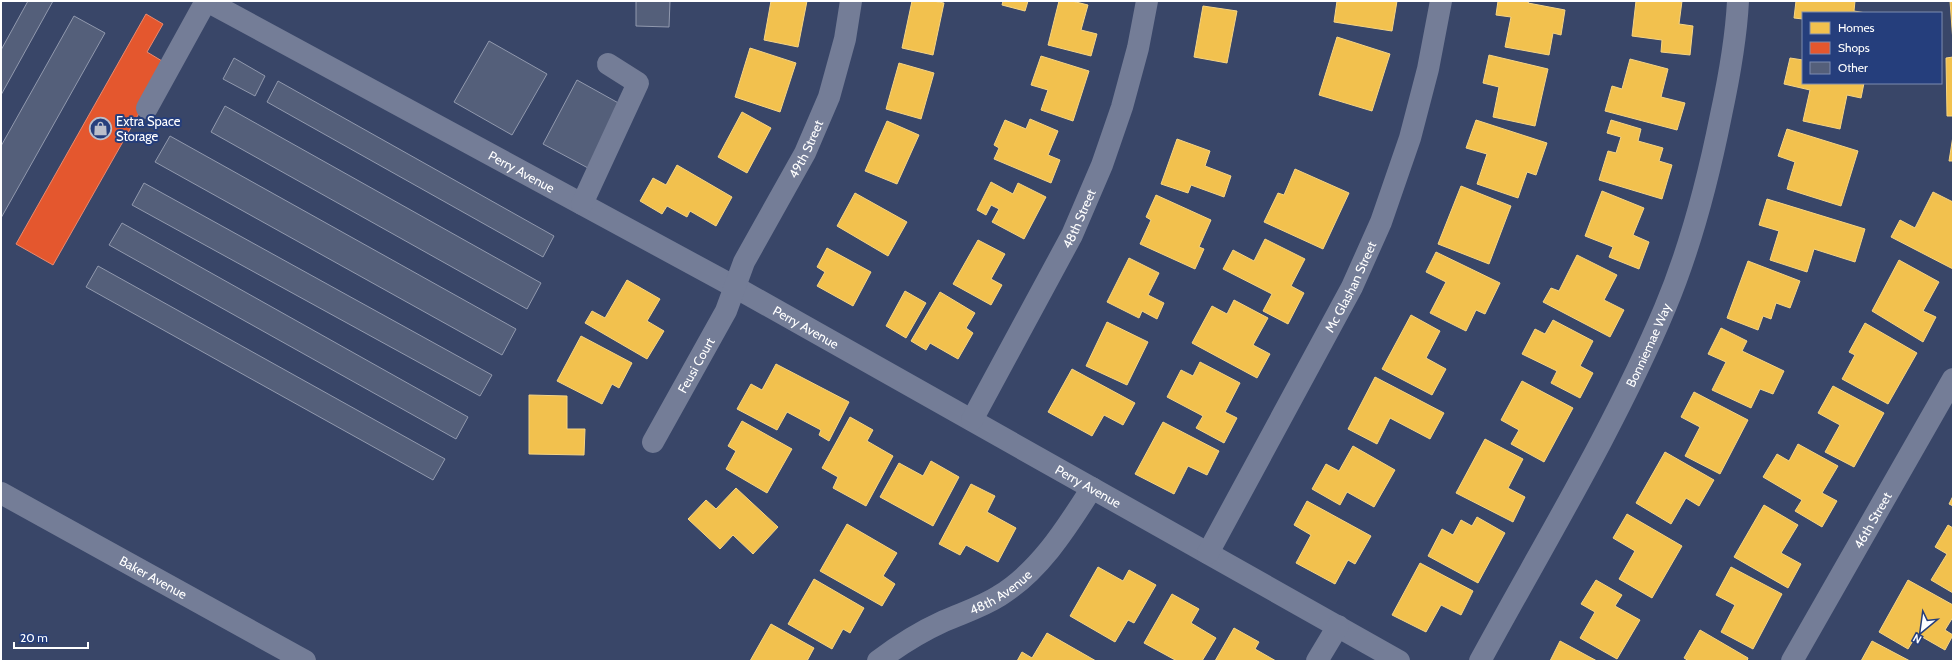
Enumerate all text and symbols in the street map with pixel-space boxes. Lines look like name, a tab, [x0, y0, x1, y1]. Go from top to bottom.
legend	[1802, 12, 1942, 84]
text: Homes	[1838, 20, 1875, 35]
text: Shops	[1838, 40, 1870, 55]
text: Other	[1838, 60, 1868, 75]
place label: Extra Space Storage	[116, 113, 181, 144]
shop icon: Extra Space Storage	[88, 115, 114, 141]
street label: 49th Street	[785, 117, 826, 181]
street label: Perry Avenue	[486, 147, 558, 196]
street label: 48th Street	[1058, 186, 1099, 251]
street label: Mc Glashan Street	[1321, 238, 1380, 335]
street label: Bonniemae Way	[1622, 300, 1674, 390]
street label: Perry Avenue	[770, 302, 842, 352]
street label: Feusi Court	[674, 334, 718, 396]
street label: Perry Avenue	[1053, 461, 1124, 511]
street label: 46th Street	[1850, 489, 1895, 552]
street label: Baker Avenue	[117, 552, 190, 602]
street label: 48th Avenue	[967, 566, 1035, 618]
north arrow	[1902, 610, 1942, 650]
scale bar	[14, 624, 88, 650]
text: 20 m	[20, 630, 48, 645]
text: N	[1910, 631, 1924, 647]

